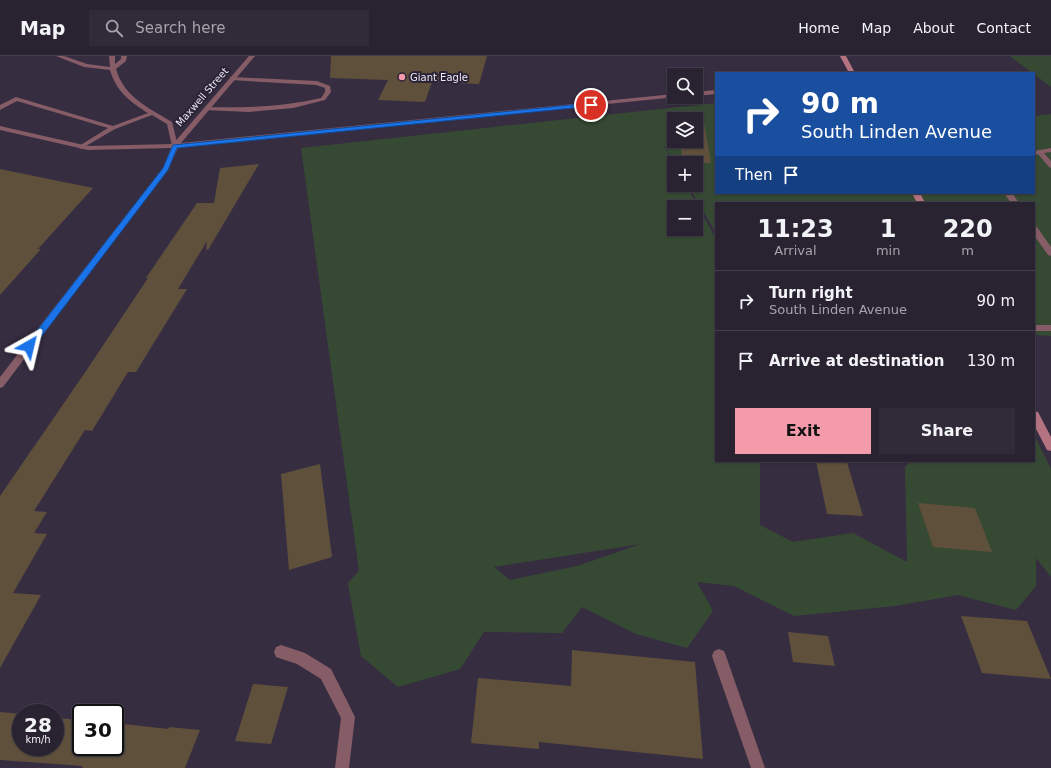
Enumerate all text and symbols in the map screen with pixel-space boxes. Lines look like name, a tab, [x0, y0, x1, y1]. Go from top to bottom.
search box	[89, 10, 369, 46]
text: Map	[20, 17, 65, 39]
icon: search	[103, 17, 125, 39]
text: Search here	[135, 19, 225, 37]
text: Home	[798, 20, 840, 36]
text: Map	[862, 20, 891, 36]
text: About	[913, 20, 955, 36]
text: Contact	[977, 20, 1031, 36]
street label: Maxwell Street	[174, 65, 231, 129]
map controls	[667, 68, 703, 236]
button: search	[667, 68, 703, 104]
marker: Giant Eagle	[397, 72, 407, 82]
place label: Giant Eagle	[410, 72, 468, 83]
text: 90 m	[801, 87, 879, 120]
pin	[574, 88, 608, 122]
icon: right	[735, 88, 787, 140]
icon: arrive	[580, 94, 602, 116]
button: layers	[667, 112, 703, 148]
text: South Linden Avenue	[801, 121, 992, 142]
button: +	[667, 156, 703, 192]
icon: arrive	[780, 164, 802, 186]
text: Then	[735, 166, 772, 184]
button: −	[667, 200, 703, 236]
text: 11:23	[757, 215, 834, 243]
text: 1	[880, 215, 896, 243]
text: 220	[943, 215, 993, 243]
text: Arrival	[774, 243, 817, 258]
text: min	[876, 243, 900, 258]
text: m	[961, 243, 974, 258]
text: Turn right	[769, 284, 853, 302]
icon: right	[735, 290, 757, 312]
text: 90 m	[977, 292, 1015, 310]
text: South Linden Avenue	[769, 302, 907, 317]
position arrow	[8, 325, 50, 367]
icon: arrive	[735, 350, 757, 372]
text: Arrive at destination	[769, 352, 944, 370]
text: 130 m	[967, 352, 1015, 370]
button: Exit	[735, 408, 871, 454]
button: Share	[879, 408, 1015, 454]
speed limit sign: 30	[72, 704, 124, 756]
text: 28	[24, 713, 52, 737]
text: km/h	[25, 734, 51, 745]

